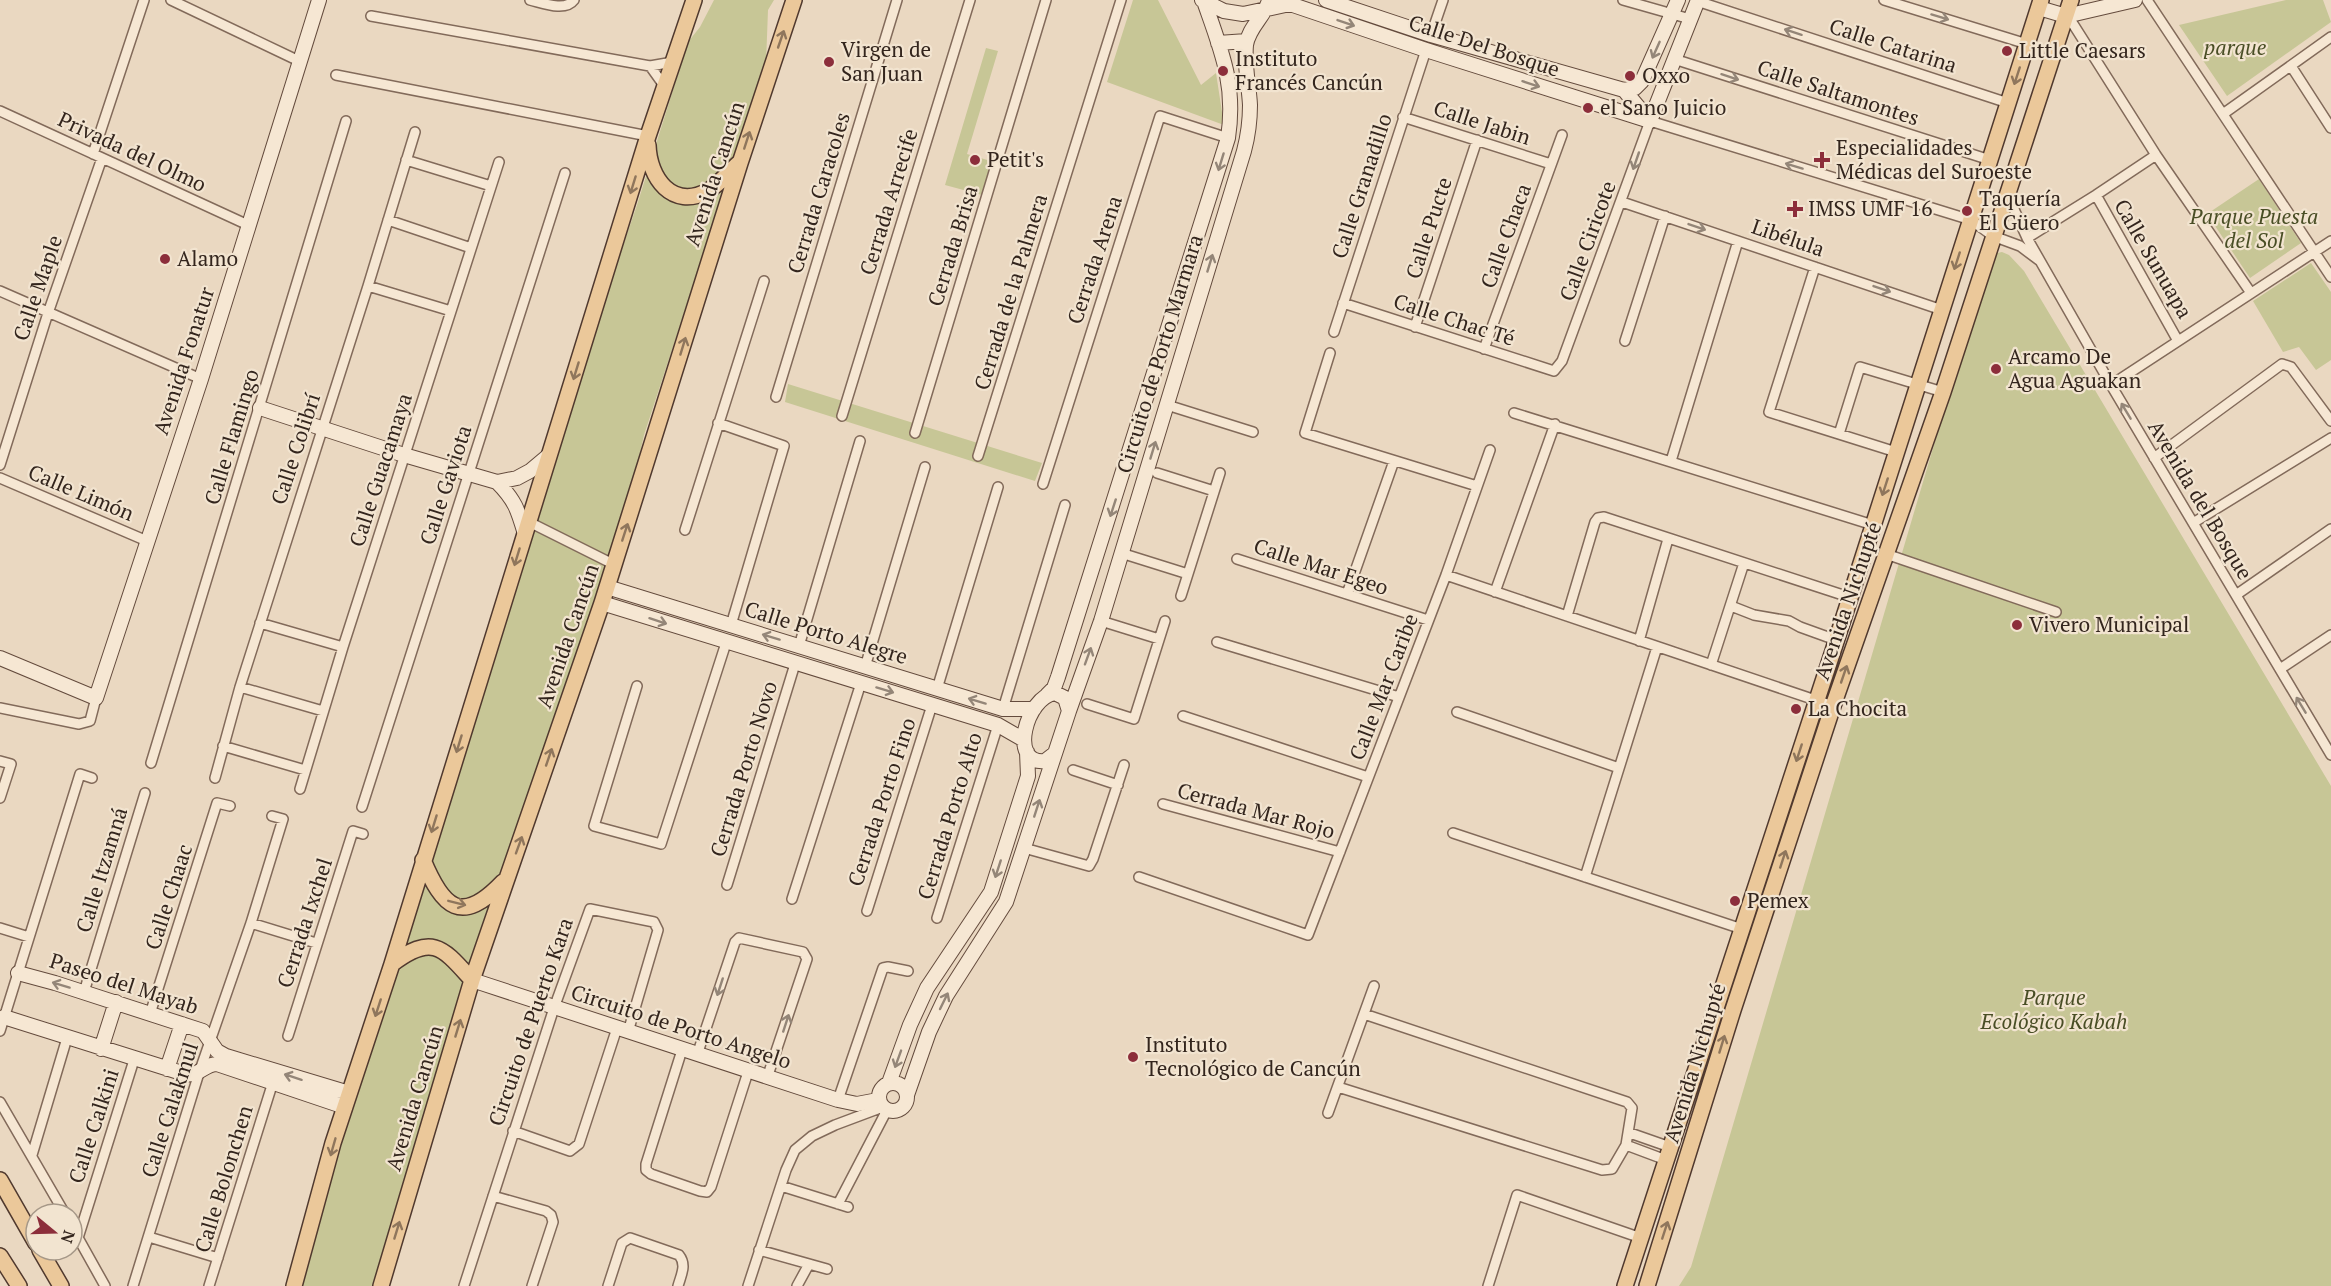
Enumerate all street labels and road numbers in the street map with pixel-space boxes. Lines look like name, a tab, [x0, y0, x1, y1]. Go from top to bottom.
street label: Calle Del Bosque	[1405, 7, 1563, 83]
street label: Calle Catarina	[1826, 11, 1961, 79]
street label: Calle Saltamontes	[1754, 53, 1923, 131]
street label: Calle Jabin	[1430, 93, 1535, 151]
street label: Avenida Cancún	[677, 97, 751, 250]
street label: Privada del Olmo	[54, 104, 211, 198]
street label: Cerrada Caracoles	[780, 109, 856, 277]
street label: Calle Granadillo	[1324, 110, 1398, 262]
street label: Cerrada Arrecife	[852, 125, 924, 278]
street label: Calle Pucte	[1398, 173, 1458, 282]
street label: Calle Ciricote	[1552, 177, 1622, 305]
street label: Calle Chaca	[1473, 179, 1537, 292]
street label: Cerrada Brisa	[920, 182, 984, 309]
street label: Cerrada de la Palmera	[967, 190, 1053, 393]
street label: Cerrada Arena	[1060, 192, 1128, 327]
street label: Calle Sunuapa	[2108, 194, 2200, 324]
street label: Libélula	[1748, 212, 1829, 263]
street label: Calle Maple	[6, 231, 68, 344]
street label: Circuito de Porto Marmara	[1109, 231, 1209, 477]
street label: Avenida Fonatur	[146, 283, 220, 438]
street label: Calle Chac Té	[1390, 286, 1519, 352]
street label: Calle Flamingo	[197, 365, 265, 508]
street label: Calle Colibrí	[264, 389, 326, 508]
street label: Calle Guacamaya	[342, 389, 418, 550]
street label: Avenida del Bosque	[2142, 415, 2260, 584]
street label: Calle Gaviota	[413, 421, 478, 548]
street label: Calle Limón	[24, 457, 139, 527]
street label: Avenida Nichupté	[1807, 518, 1887, 684]
street label: Calle Mar Egeo	[1250, 531, 1392, 601]
street label: Avenida Cancún	[529, 559, 605, 712]
street label: Calle Porto Alegre	[741, 594, 911, 670]
street label: Calle Mar Caribe	[1342, 609, 1424, 764]
street label: Cerrada Porto Novo	[703, 677, 783, 860]
street label: Cerrada Porto Fino	[841, 714, 921, 890]
street label: Cerrada Porto Alto	[910, 729, 988, 903]
street label: Cerrada Mar Rojo	[1174, 776, 1338, 845]
street label: Calle Itzamná	[69, 803, 134, 936]
street label: Calle Chaac	[138, 840, 198, 953]
street label: Cerrada Ixchel	[270, 854, 338, 991]
street label: Circuito de Puerto Kara	[481, 913, 579, 1129]
street label: Paseo del Mayab	[46, 946, 202, 1020]
street label: Circuito de Porto Angelo	[568, 977, 795, 1075]
street label: Avenida Nichupté	[1656, 979, 1732, 1146]
street label: Avenida Cancún	[379, 1021, 450, 1174]
street label: Calle Calakmul	[134, 1038, 204, 1181]
street label: Calle Calkini	[61, 1065, 125, 1187]
street label: Calle Bolonchen	[187, 1101, 259, 1256]

